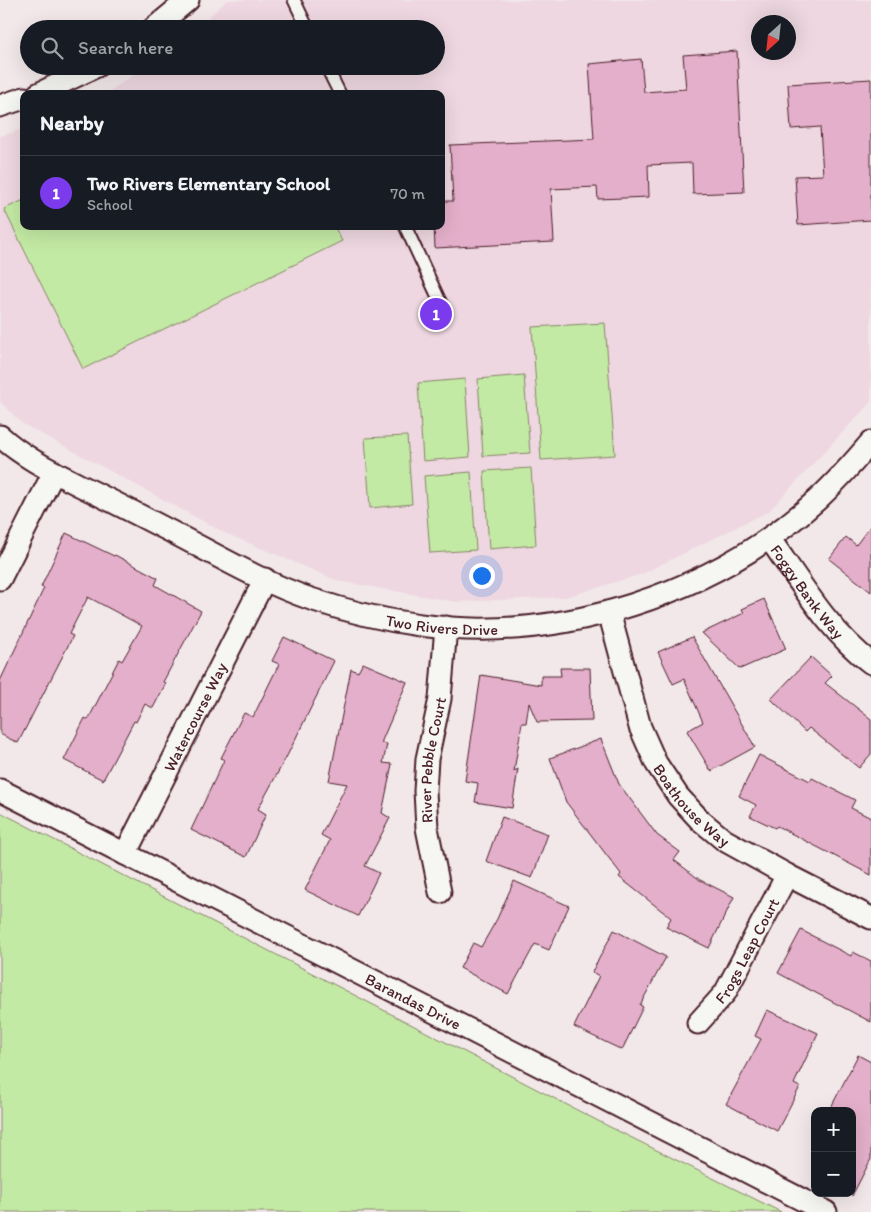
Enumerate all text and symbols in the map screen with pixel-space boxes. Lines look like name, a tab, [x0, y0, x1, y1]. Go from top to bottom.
north arrow	[751, 15, 796, 60]
search box	[20, 20, 445, 75]
icon: search	[38, 34, 66, 62]
text: Search here	[78, 36, 173, 59]
text: Nearby	[40, 110, 104, 135]
text: Two Rivers Elementary School	[87, 172, 330, 195]
text: 1	[52, 184, 60, 203]
text: 70 m	[390, 184, 425, 203]
text: School	[87, 195, 133, 214]
pin: 1	[420, 295, 452, 333]
street label: Foggy Bank Way	[767, 541, 849, 643]
your location	[469, 563, 495, 589]
street label: Two Rivers Drive	[384, 610, 498, 638]
street label: Watercourse Way	[159, 659, 231, 774]
street label: River Pebble Court	[415, 695, 450, 824]
street label: Boathouse Way	[650, 760, 733, 851]
street label: Frogs Leap Court	[711, 895, 783, 1007]
street label: Barandas Drive	[362, 969, 464, 1033]
map controls	[811, 1107, 856, 1197]
button: +	[811, 1107, 856, 1152]
button: −	[811, 1152, 856, 1197]

